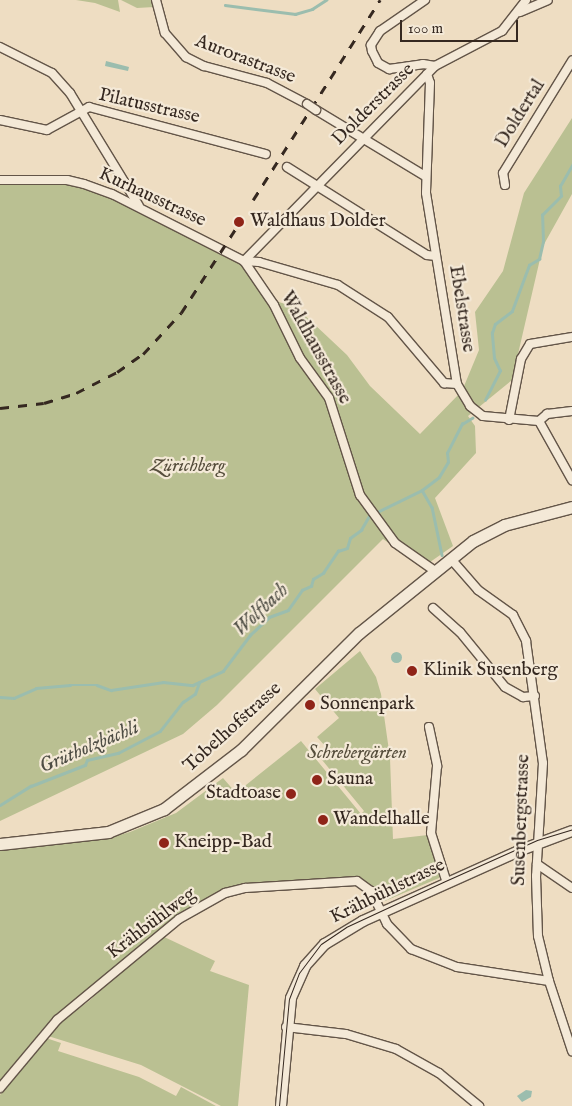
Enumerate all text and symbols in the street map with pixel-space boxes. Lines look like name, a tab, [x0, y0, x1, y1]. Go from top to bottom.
scale bar	[402, 10, 520, 42]
text: 100 m	[408, 19, 443, 38]
street label: Aurorastrasse	[192, 30, 298, 90]
street label: Dolderstrasse	[328, 59, 420, 151]
street label: Doldertal	[491, 76, 551, 152]
street label: Pilatusstrasse	[96, 84, 202, 130]
street label: Kurhausstrasse	[95, 163, 209, 233]
place label: Waldhaus Dolder	[250, 211, 386, 233]
marker: Waldhaus Dolder	[232, 215, 246, 229]
street label: Ebelstrasse	[443, 264, 479, 354]
street label: Waldhausstrasse	[275, 287, 355, 409]
park label: Zürichberg	[151, 456, 225, 478]
water label: Wolfbach	[229, 579, 293, 641]
place label: Klinik Susenberg	[423, 660, 558, 682]
marker: Klinik Susenberg	[405, 664, 419, 678]
street label: Tobelhofstrasse	[179, 678, 287, 778]
place label: Sonnenpark	[320, 694, 415, 716]
marker: Sonnenpark	[304, 699, 316, 711]
water label: Grütholzbächli	[36, 715, 142, 779]
park label: Schrebergärten	[307, 743, 407, 765]
street label: Susenbergstrasse	[508, 754, 536, 886]
place label: Sauna	[327, 769, 373, 791]
marker: Sauna	[311, 774, 323, 786]
place label: Stadtoase	[206, 783, 281, 805]
marker: Stadtoase	[285, 788, 297, 800]
place label: Wandelhalle	[333, 809, 430, 831]
marker: Wandelhalle	[317, 814, 329, 826]
place label: Kneipp-Bad	[174, 832, 272, 854]
marker: Kneipp-Bad	[158, 837, 170, 849]
street label: Krähbühlstrasse	[327, 854, 449, 930]
street label: Krähbühlweg	[103, 883, 201, 965]

